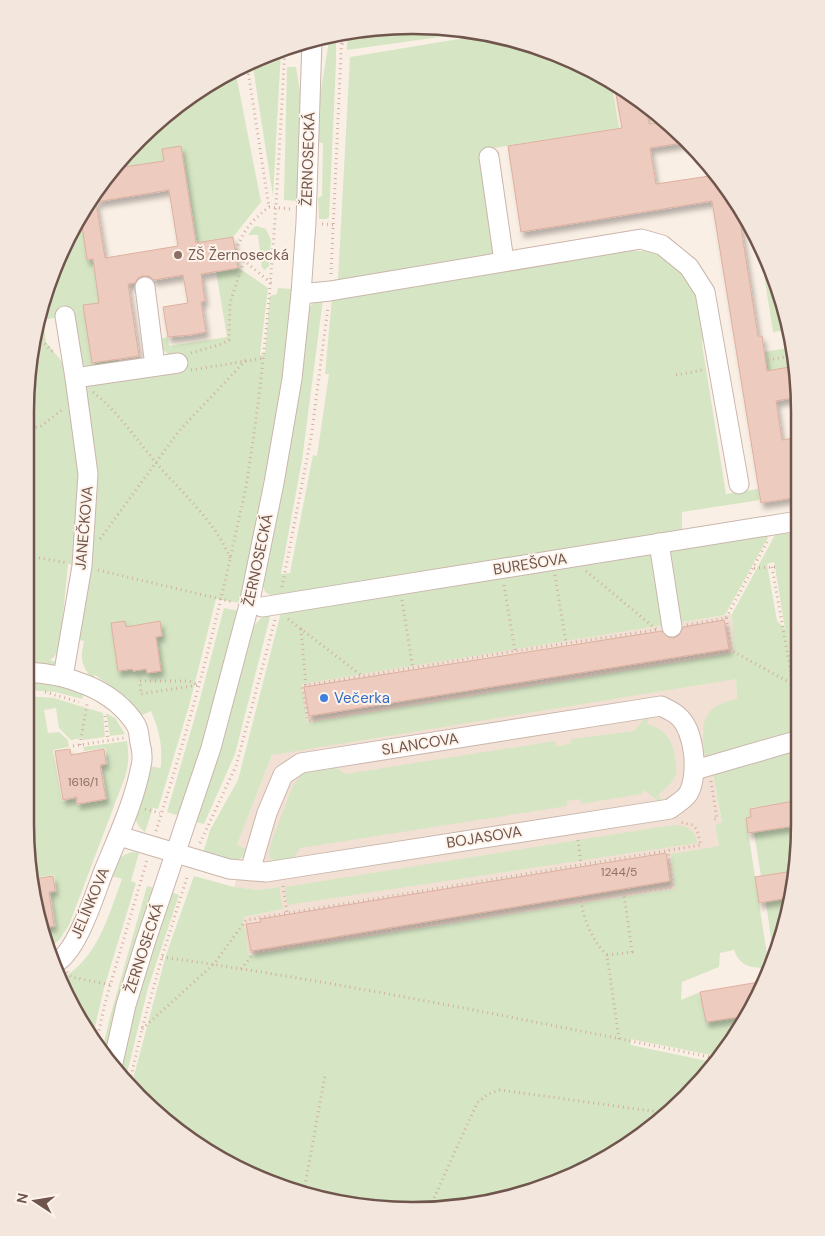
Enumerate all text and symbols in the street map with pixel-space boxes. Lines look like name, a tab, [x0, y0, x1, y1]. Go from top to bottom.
street label: ŽERNOSECKÁ	[296, 112, 320, 206]
place label: ZŠ Žernosecká	[188, 245, 289, 265]
marker: ZŠ Žernosecká	[172, 249, 184, 261]
street label: JANEČKOVA	[70, 485, 98, 571]
street label: ŽERNOSECKÁ	[238, 512, 278, 608]
street label: BUREŠOVA	[492, 548, 568, 580]
place label: Večerka	[334, 688, 390, 708]
marker: Večerka	[318, 692, 330, 704]
street label: SLANCOVA	[380, 728, 460, 760]
house number: 1616/1	[68, 774, 98, 790]
street label: BOJASOVA	[445, 821, 523, 853]
street label: JELÍNKOVA	[66, 864, 114, 942]
house number: 1244/5	[601, 864, 637, 880]
street label: ŽERNOSECKÁ	[120, 900, 168, 996]
north arrow	[10, 1176, 60, 1226]
text: N	[12, 1191, 32, 1205]

